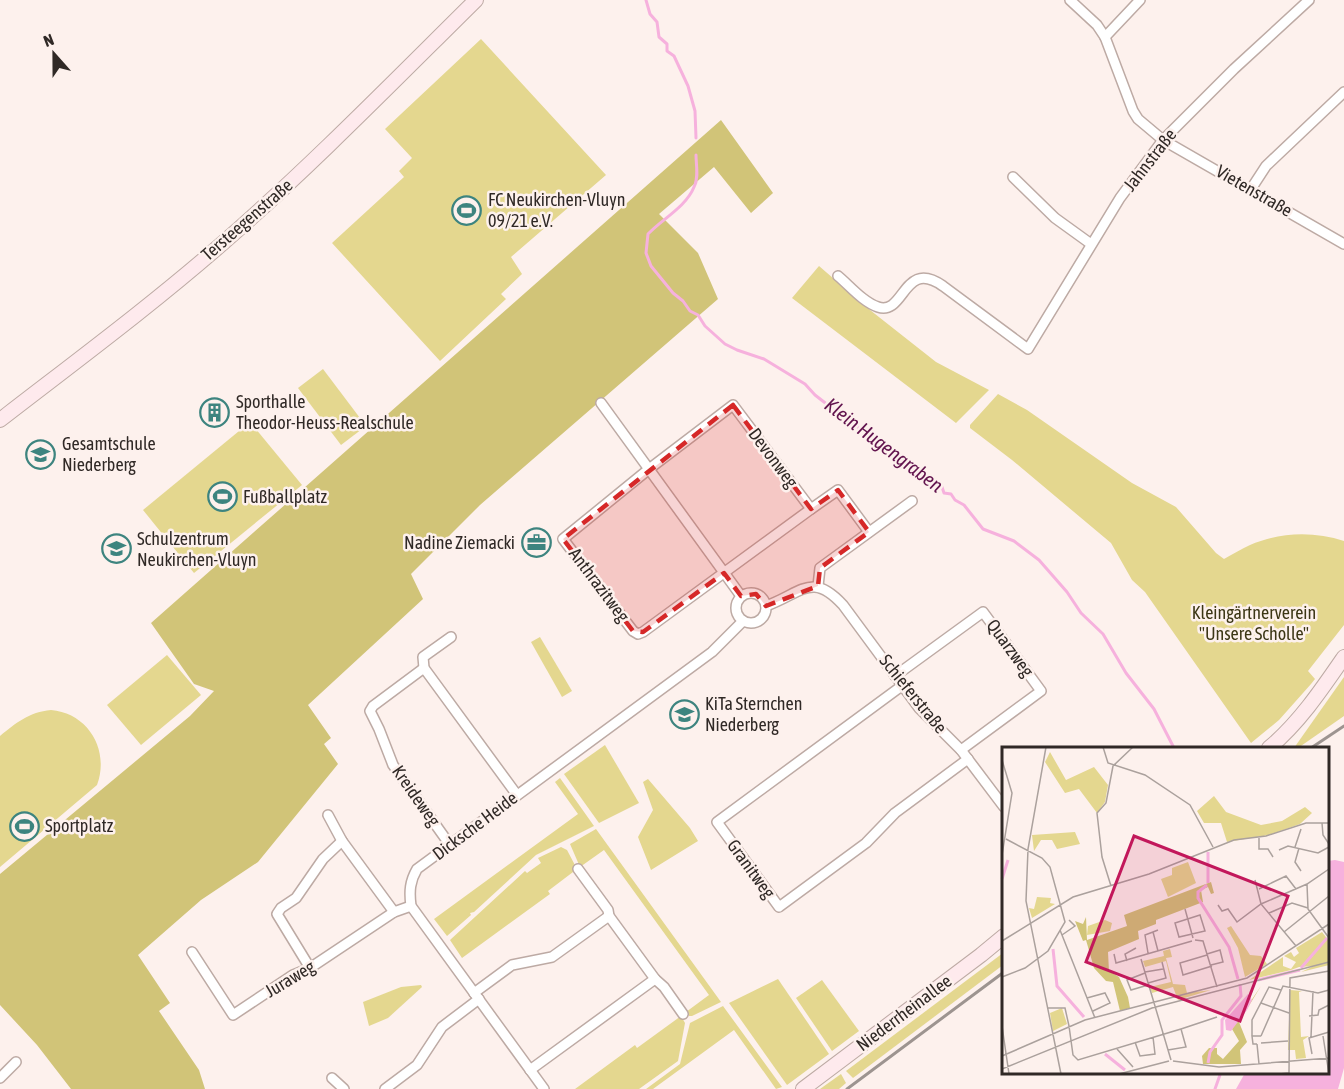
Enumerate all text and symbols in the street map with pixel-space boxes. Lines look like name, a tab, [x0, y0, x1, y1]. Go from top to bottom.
north arrow	[24, 24, 84, 84]
text: N	[41, 30, 56, 50]
street label: Jahnstraße	[1119, 124, 1180, 195]
street label: Vietenstraße	[1212, 160, 1296, 221]
street label: Tersteegenstraße	[197, 174, 296, 265]
place label: FC Neukirchen-Vluyn 09/21 e.V.	[488, 189, 625, 231]
sports icon: FC Neukirchen-Vluyn 09/21 e.V.	[451, 194, 483, 226]
place label: Sporthalle Theodor-Heuss-Realschule	[236, 391, 414, 433]
water label: Klein Hugengraben	[821, 393, 948, 497]
building icon: Sporthalle Theodor-Heuss-Realschule	[199, 396, 231, 428]
street label: Devonweg	[744, 424, 803, 492]
place label: Gesamtschule Niederberg	[62, 433, 156, 475]
school or university icon: Gesamtschule Niederberg	[25, 438, 57, 470]
sports icon: Fußballplatz	[206, 481, 238, 513]
place label: Fußballplatz	[243, 486, 328, 507]
office icon: Nadine Ziemacki	[520, 527, 552, 559]
place label: Schulzentrum Neukirchen-Vluyn	[137, 528, 257, 570]
place label: Nadine Ziemacki	[404, 532, 515, 553]
school or university icon: Schulzentrum Neukirchen-Vluyn	[100, 533, 132, 565]
street label: Anthrazitweg	[565, 544, 634, 626]
park label: Kleingärtnerverein "Unsere Scholle"	[1192, 602, 1316, 644]
street label: Quarzweg	[983, 615, 1038, 681]
street label: Schieferstraße	[875, 650, 952, 737]
place label: KiTa Sternchen Niederberg	[705, 693, 803, 735]
school or university icon: KiTa Sternchen Niederberg	[668, 698, 700, 730]
inset map	[1002, 747, 1329, 1074]
street label: Kreideweg	[388, 761, 445, 830]
street label: Dicksche Heide	[428, 787, 521, 864]
sports icon: Sportplatz	[8, 810, 40, 842]
place label: Sportplatz	[45, 815, 114, 836]
street label: Granitweg	[723, 835, 780, 902]
street label: Juraweg	[261, 955, 319, 1002]
street label: Niederrheinallee	[852, 970, 956, 1055]

